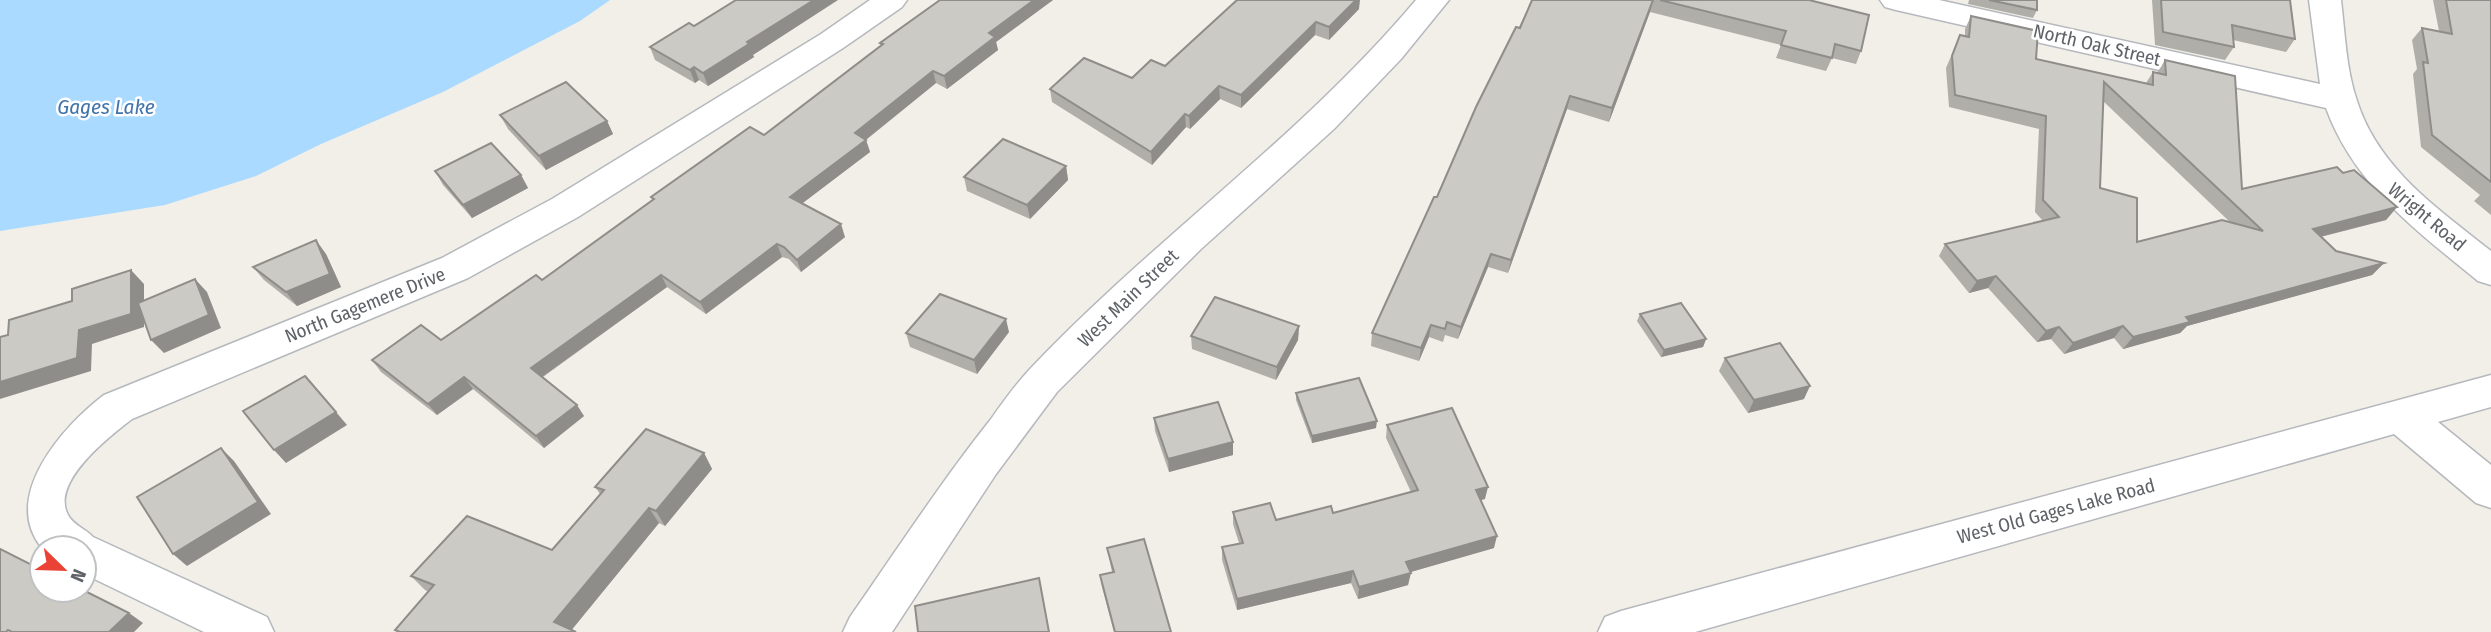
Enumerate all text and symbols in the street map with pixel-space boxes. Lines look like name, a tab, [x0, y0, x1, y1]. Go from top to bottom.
street label: North Oak Street	[2031, 19, 2164, 71]
water label: Gages Lake	[57, 94, 155, 120]
street label: Wright Road	[2383, 178, 2471, 256]
street label: West Main Street	[1073, 244, 1184, 352]
street label: North Gagemere Drive	[281, 262, 449, 348]
street label: West Old Gages Lake Road	[1955, 474, 2157, 548]
north arrow	[28, 534, 98, 604]
text: N	[65, 566, 91, 585]

